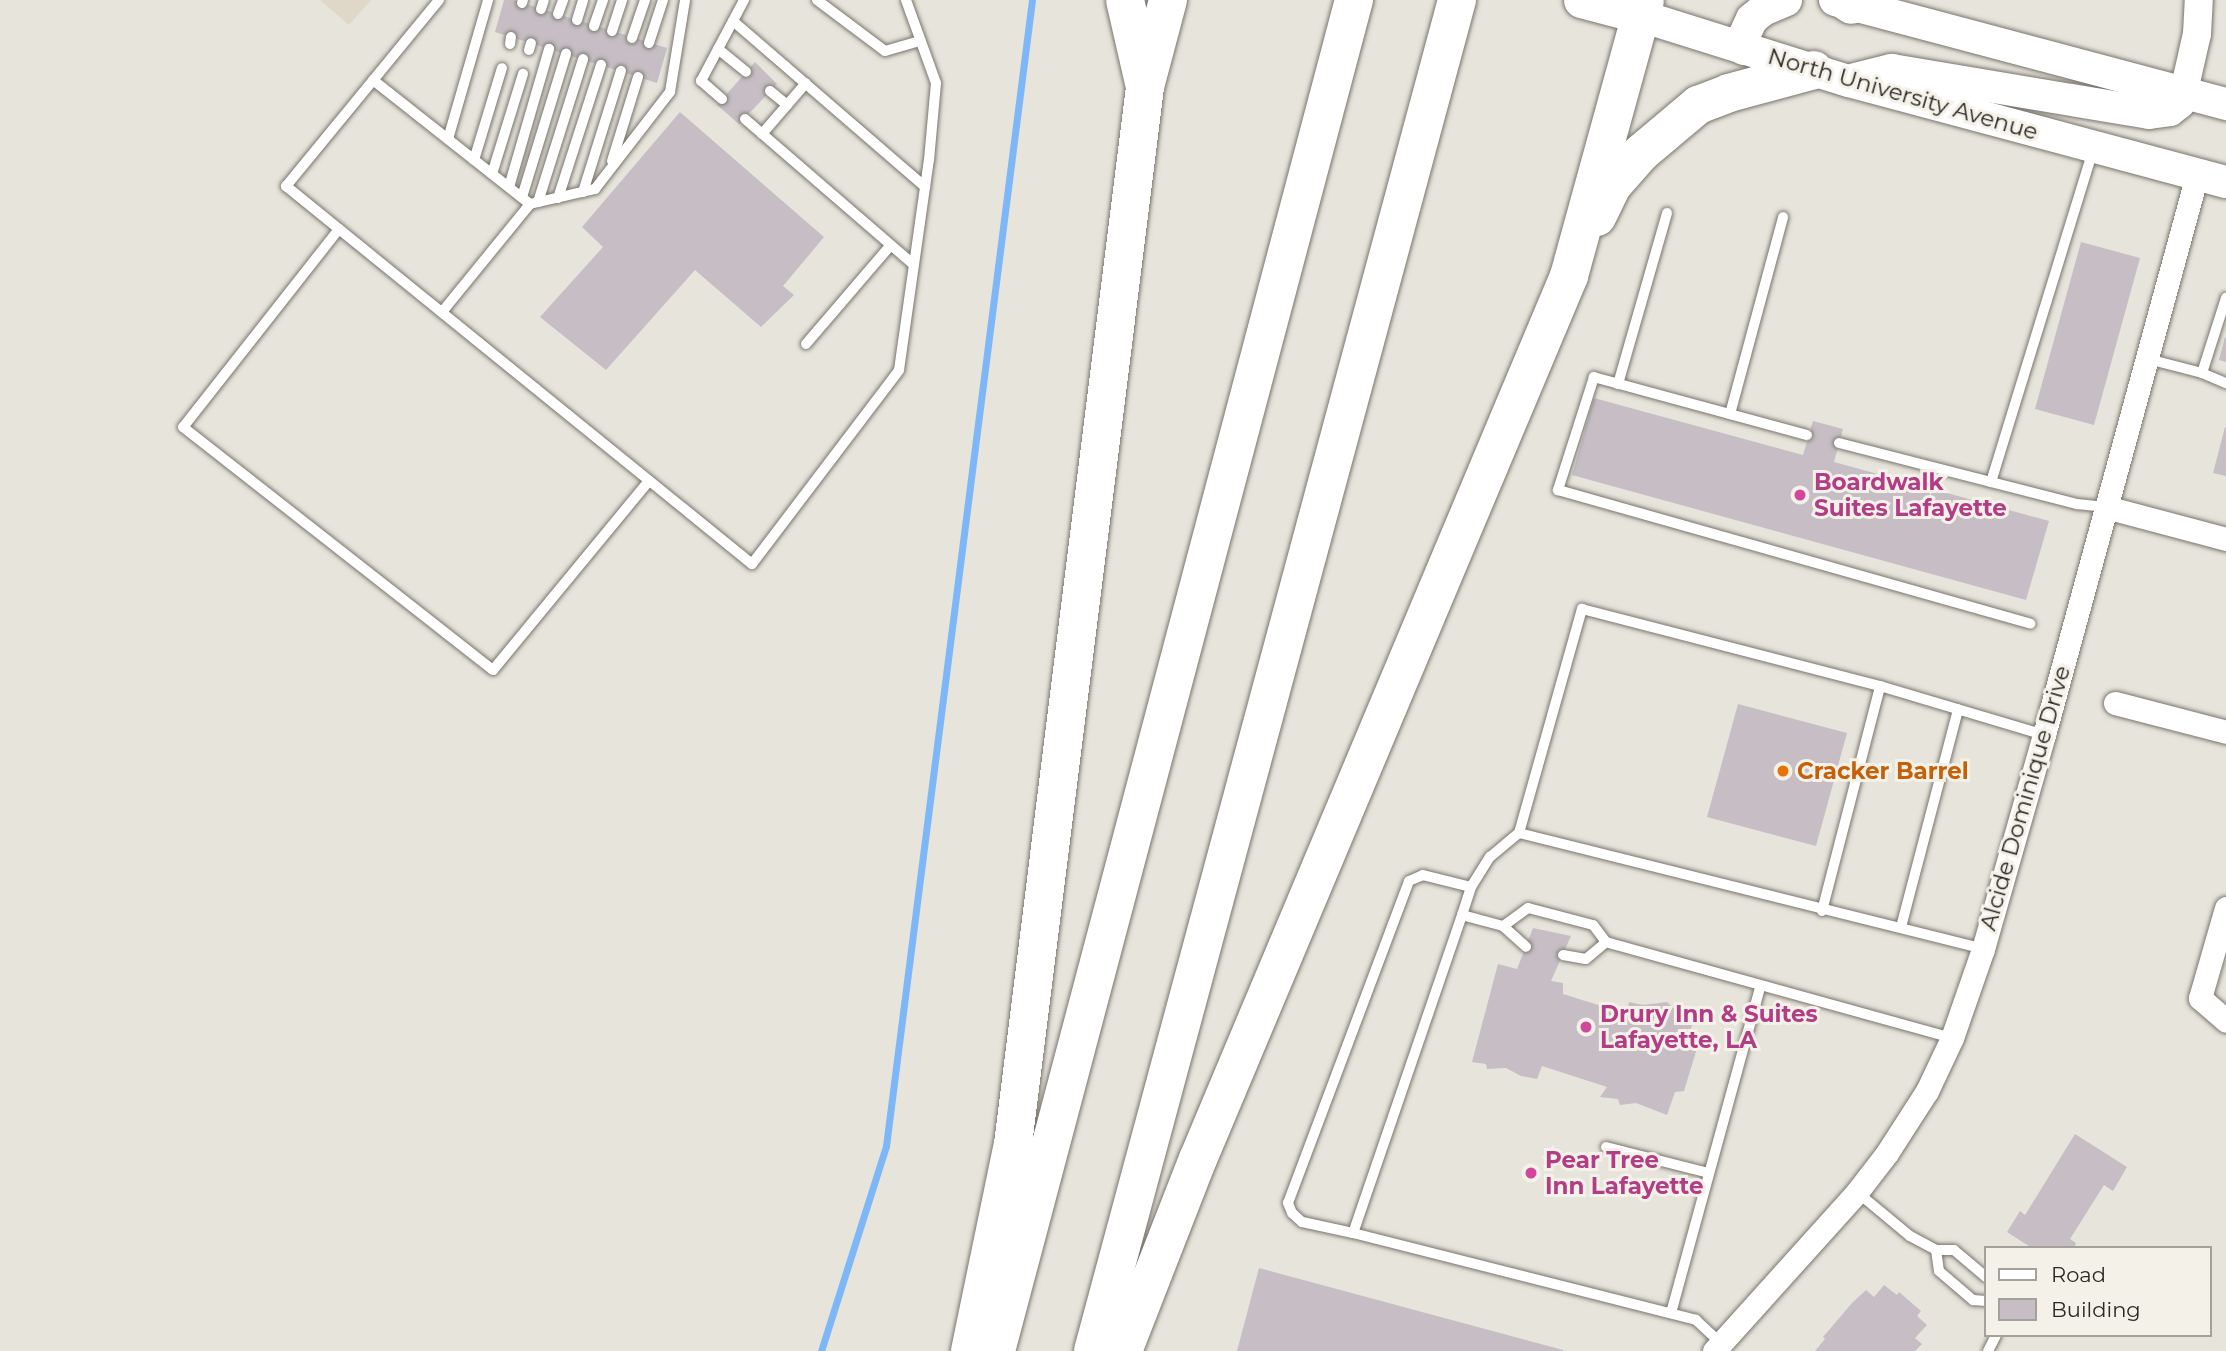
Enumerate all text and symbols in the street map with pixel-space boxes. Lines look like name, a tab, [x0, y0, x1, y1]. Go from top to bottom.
street label: North University Avenue	[1765, 42, 2041, 146]
place label: Boardwalk Suites Lafayette	[1814, 468, 2007, 522]
marker: Boardwalk Suites Lafayette	[1792, 487, 1808, 503]
street label: Alcide Dominique Drive	[1974, 662, 2076, 934]
place label: Cracker Barrel	[1797, 757, 1969, 785]
marker: Cracker Barrel	[1775, 763, 1791, 779]
place label: Drury Inn & Suites Lafayette, LA	[1600, 1000, 1818, 1054]
marker: Drury Inn & Suites Lafayette, LA	[1578, 1019, 1594, 1035]
place label: Pear Tree Inn Lafayette	[1545, 1146, 1703, 1200]
marker: Pear Tree Inn Lafayette	[1523, 1165, 1539, 1181]
legend	[1984, 1246, 2212, 1337]
text: Road	[2051, 1262, 2106, 1287]
text: Building	[2051, 1297, 2141, 1322]

